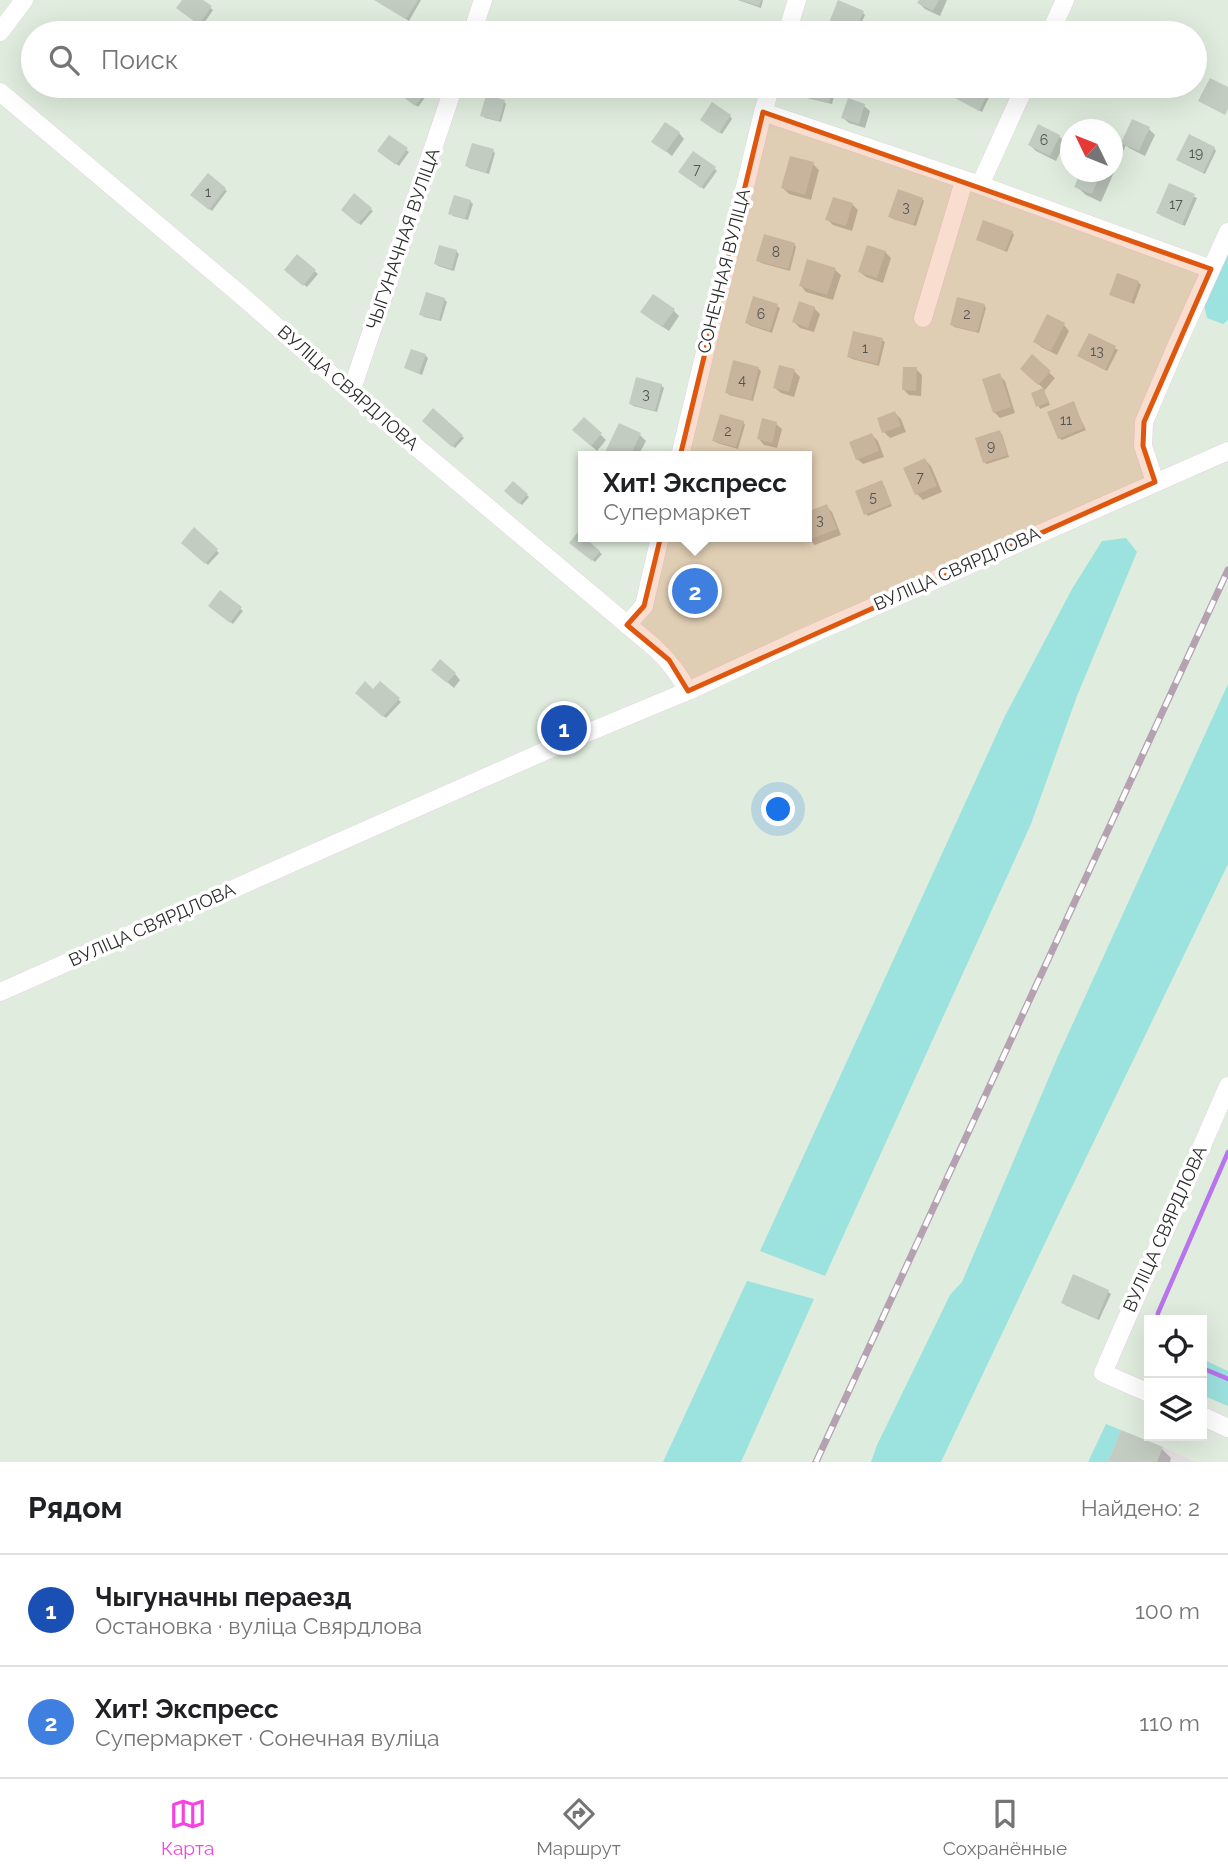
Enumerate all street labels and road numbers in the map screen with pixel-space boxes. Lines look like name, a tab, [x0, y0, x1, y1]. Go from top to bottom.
street label: ЧЫГУНАЧНАЯ ВУЛІЦА	[362, 145, 443, 332]
street label: СОНЕЧНАЯ ВУЛІЦА	[693, 186, 754, 355]
street label: ВУЛІЦА СВЯРДЛОВА	[274, 321, 423, 455]
street label: ВУЛІЦА СВЯРДЛОВА	[870, 522, 1043, 615]
street label: ВУЛІЦА СВЯРДЛОВА	[65, 878, 238, 971]
street label: ВУЛІЦА СВЯРДЛОВА	[1118, 1142, 1211, 1315]

